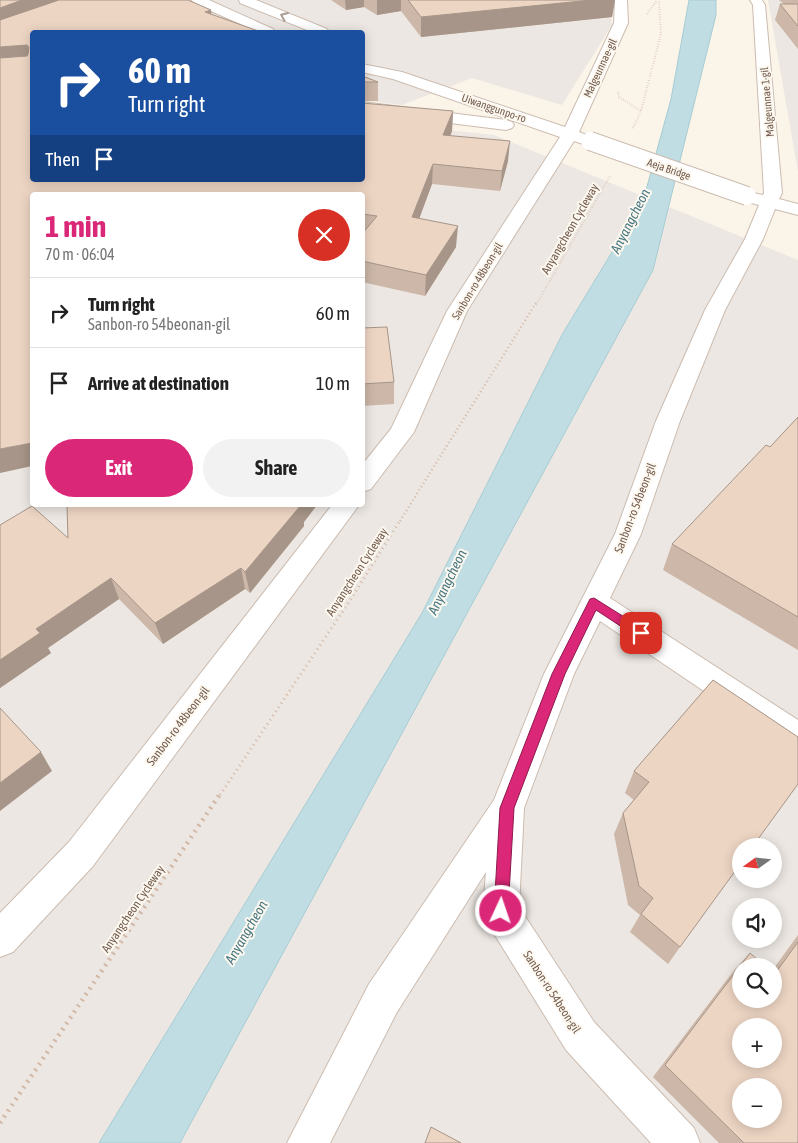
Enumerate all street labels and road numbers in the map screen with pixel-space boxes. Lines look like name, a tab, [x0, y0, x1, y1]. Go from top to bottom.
street label: Malgeunnae-gil	[581, 37, 619, 99]
street label: Malgeunnae 1-gil	[758, 67, 776, 137]
street label: Uiwanggunpo-ro	[460, 91, 528, 125]
street label: Aeja Bridge	[646, 156, 692, 182]
street label: Anyangcheon Cycleway	[538, 181, 602, 277]
street label: Sanbon-ro 48beon-gil	[449, 240, 505, 322]
street label: Sanbon-ro 54beon-gil	[611, 460, 659, 555]
street label: Anyangcheon Cycleway	[323, 525, 391, 619]
street label: Sanbon-ro 48beon-gil	[144, 683, 213, 768]
street label: Anyangcheon Cycleway	[99, 863, 167, 955]
street label: Sanbon-ro 54beon-gil	[520, 948, 584, 1036]

